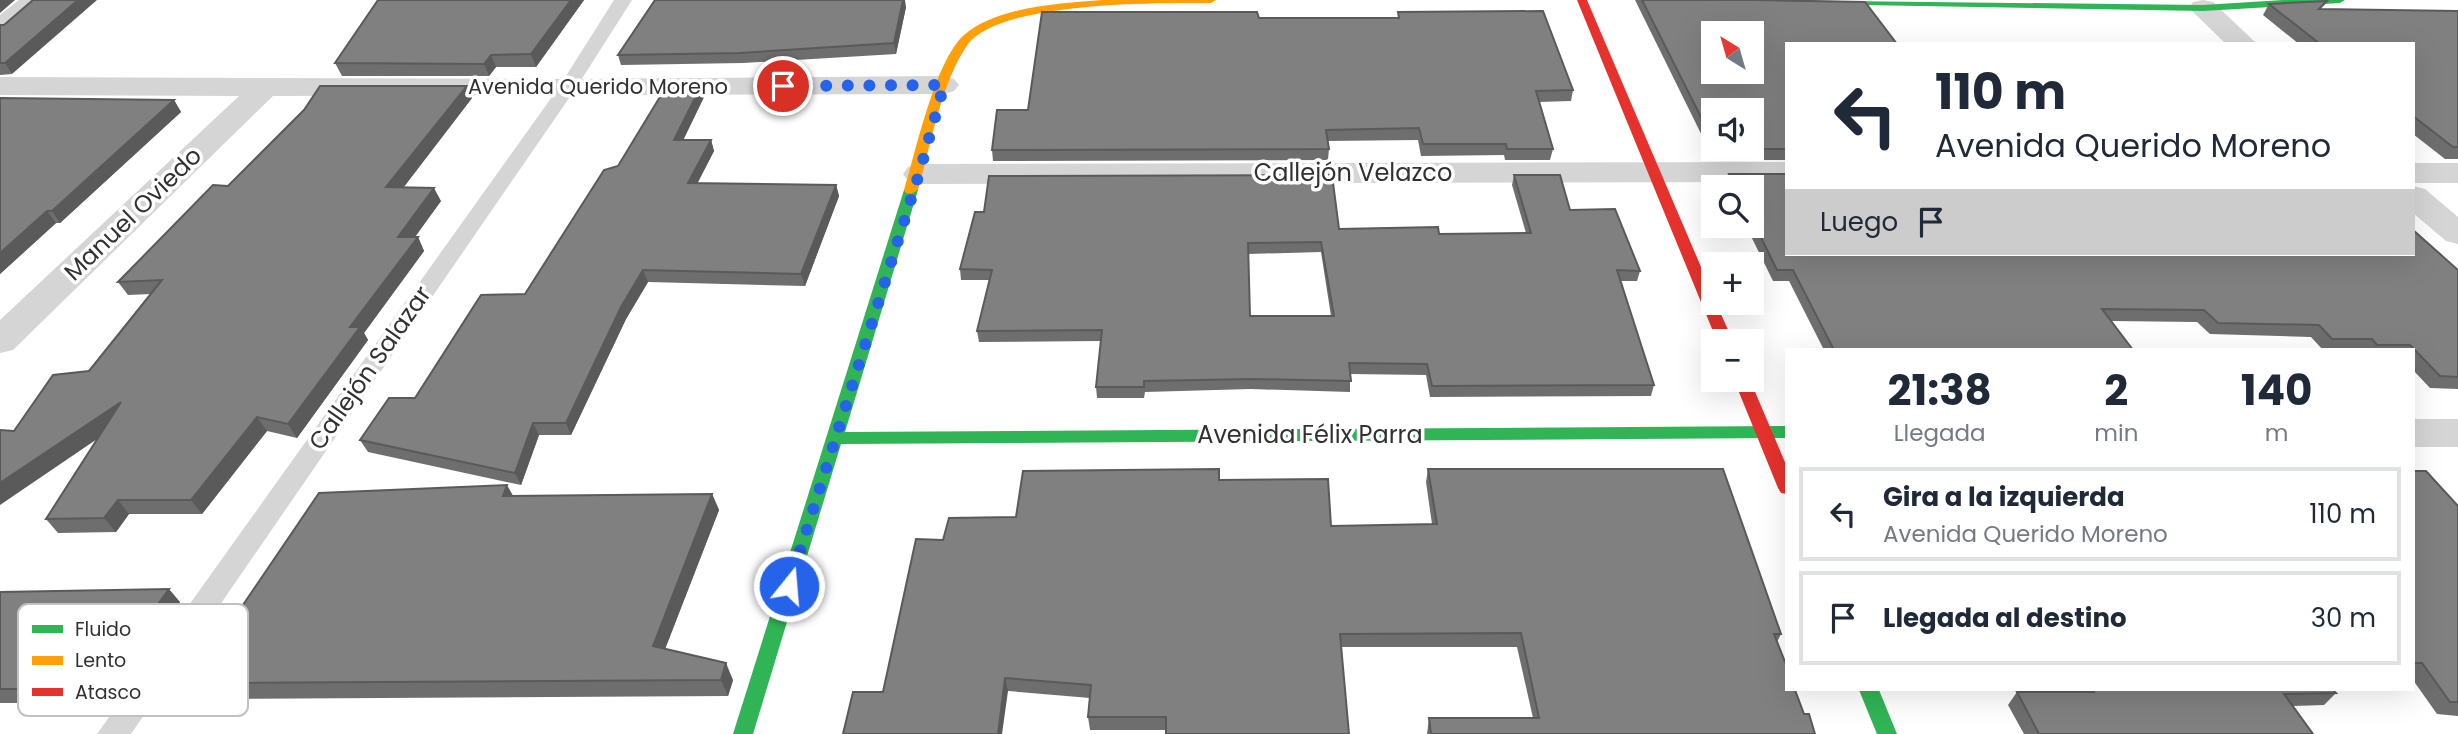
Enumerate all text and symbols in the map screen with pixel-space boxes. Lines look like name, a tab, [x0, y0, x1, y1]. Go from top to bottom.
north arrow	[1701, 21, 1764, 84]
map controls	[1701, 21, 1764, 392]
pin	[753, 56, 813, 116]
text: 110 m	[1935, 58, 2066, 126]
icon: arrive	[764, 67, 802, 105]
icon: left	[1820, 70, 1911, 161]
street label: Avenida Querido Moreno	[468, 72, 728, 101]
button: sound	[1701, 98, 1764, 161]
text: Avenida Querido Moreno	[1935, 123, 2331, 168]
street label: Manuel Oviedo	[57, 139, 209, 288]
street label: Callejón Velazco	[1254, 156, 1452, 189]
button: search	[1701, 175, 1764, 238]
icon: arrive	[1912, 203, 1950, 241]
text: Luego	[1820, 204, 1898, 240]
button: +	[1701, 252, 1764, 315]
street label: Callejón Salazar	[301, 279, 438, 456]
button: −	[1701, 329, 1764, 392]
text: 21:38	[1887, 361, 1992, 420]
text: 2	[2104, 361, 2128, 420]
text: 140	[2241, 361, 2312, 420]
text: Llegada	[1894, 417, 1986, 449]
text: min	[2094, 417, 2138, 449]
text: m	[2265, 417, 2289, 449]
street label: Avenida Félix Parra	[1197, 418, 1423, 451]
text: Gira a la izquierda	[1883, 479, 2125, 515]
icon: left	[1824, 495, 1862, 533]
text: 110 m	[2309, 496, 2376, 532]
text: Avenida Querido Moreno	[1883, 518, 2168, 550]
position arrow	[752, 549, 826, 623]
icon: arrive	[1824, 599, 1862, 637]
text: Llegada al destino	[1883, 600, 2127, 636]
text: 30 m	[2311, 600, 2376, 636]
legend	[18, 604, 248, 716]
text: Fluido	[75, 616, 131, 643]
text: Lento	[75, 647, 126, 674]
text: Atasco	[75, 679, 141, 706]

